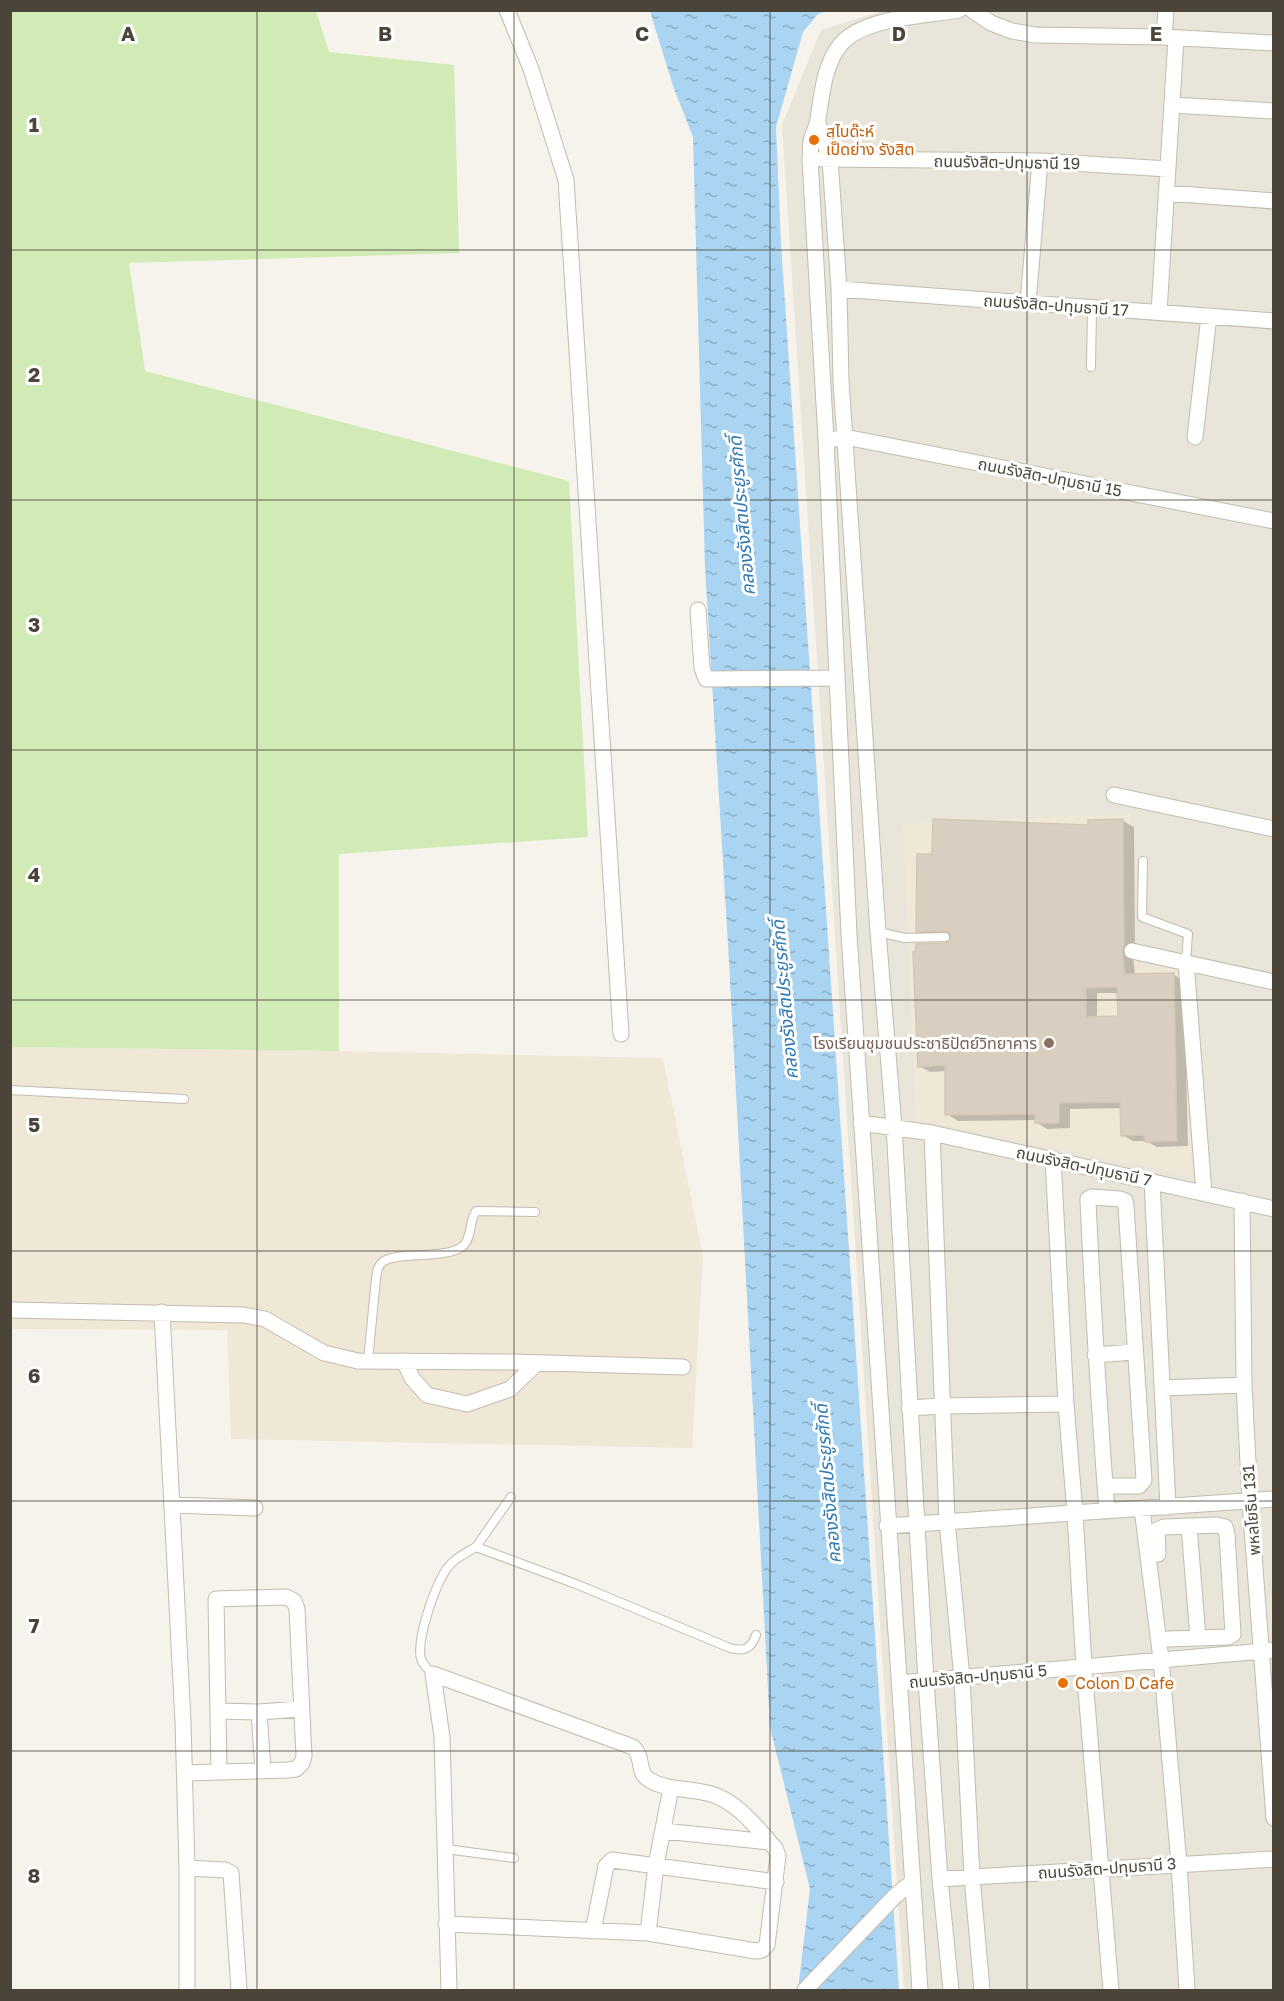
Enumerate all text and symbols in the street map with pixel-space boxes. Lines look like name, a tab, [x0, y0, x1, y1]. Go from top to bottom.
text: A	[121, 21, 135, 45]
text: B	[378, 21, 392, 45]
text: C	[635, 21, 649, 45]
text: D	[892, 21, 906, 45]
text: E	[1150, 21, 1162, 45]
text: 1	[29, 112, 39, 136]
place label: สุไบด๊ะห์ เป็ดย่าง รังสิต	[826, 121, 914, 159]
marker: สุไบด๊ะห์ เป็ดย่าง รังสิต	[807, 133, 821, 147]
street label: ถนนรังสิต-ปทุมธานี 19	[933, 151, 1081, 173]
street label: ถนนรังสิต-ปทุมธานี 17	[983, 290, 1129, 320]
text: 2	[28, 362, 40, 386]
water label: คลองรังสิตประยูรศักดิ์	[723, 430, 760, 597]
street label: ถนนรังสิต-ปทุมธานี 15	[976, 453, 1124, 501]
text: 3	[28, 612, 40, 636]
text: 4	[28, 862, 40, 886]
water label: คลองรังสิตประยูรศักดิ์	[766, 914, 803, 1081]
place label: โรงเรียนชุมชนประชาธิปัตย์วิทยาคาร	[813, 1033, 1037, 1053]
marker: โรงเรียนชุมชนประชาธิปัตย์วิทยาคาร	[1042, 1036, 1056, 1050]
text: 5	[28, 1112, 40, 1136]
street label: ถนนรังสิต-ปทุมธานี 7	[1015, 1142, 1153, 1190]
text: 6	[28, 1363, 40, 1387]
water label: คลองรังสิตประยูรศักดิ์	[809, 1398, 846, 1565]
street label: พหลโยธิน 131	[1238, 1464, 1264, 1556]
text: 7	[29, 1613, 40, 1637]
street label: ถนนรังสิต-ปทุมธานี 5	[908, 1660, 1048, 1692]
place label: Colon D Cafe	[1075, 1673, 1174, 1693]
marker: Colon D Cafe	[1056, 1676, 1070, 1690]
street label: ถนนรังสิต-ปทุมธานี 3	[1037, 1853, 1177, 1883]
text: 8	[28, 1863, 40, 1887]

